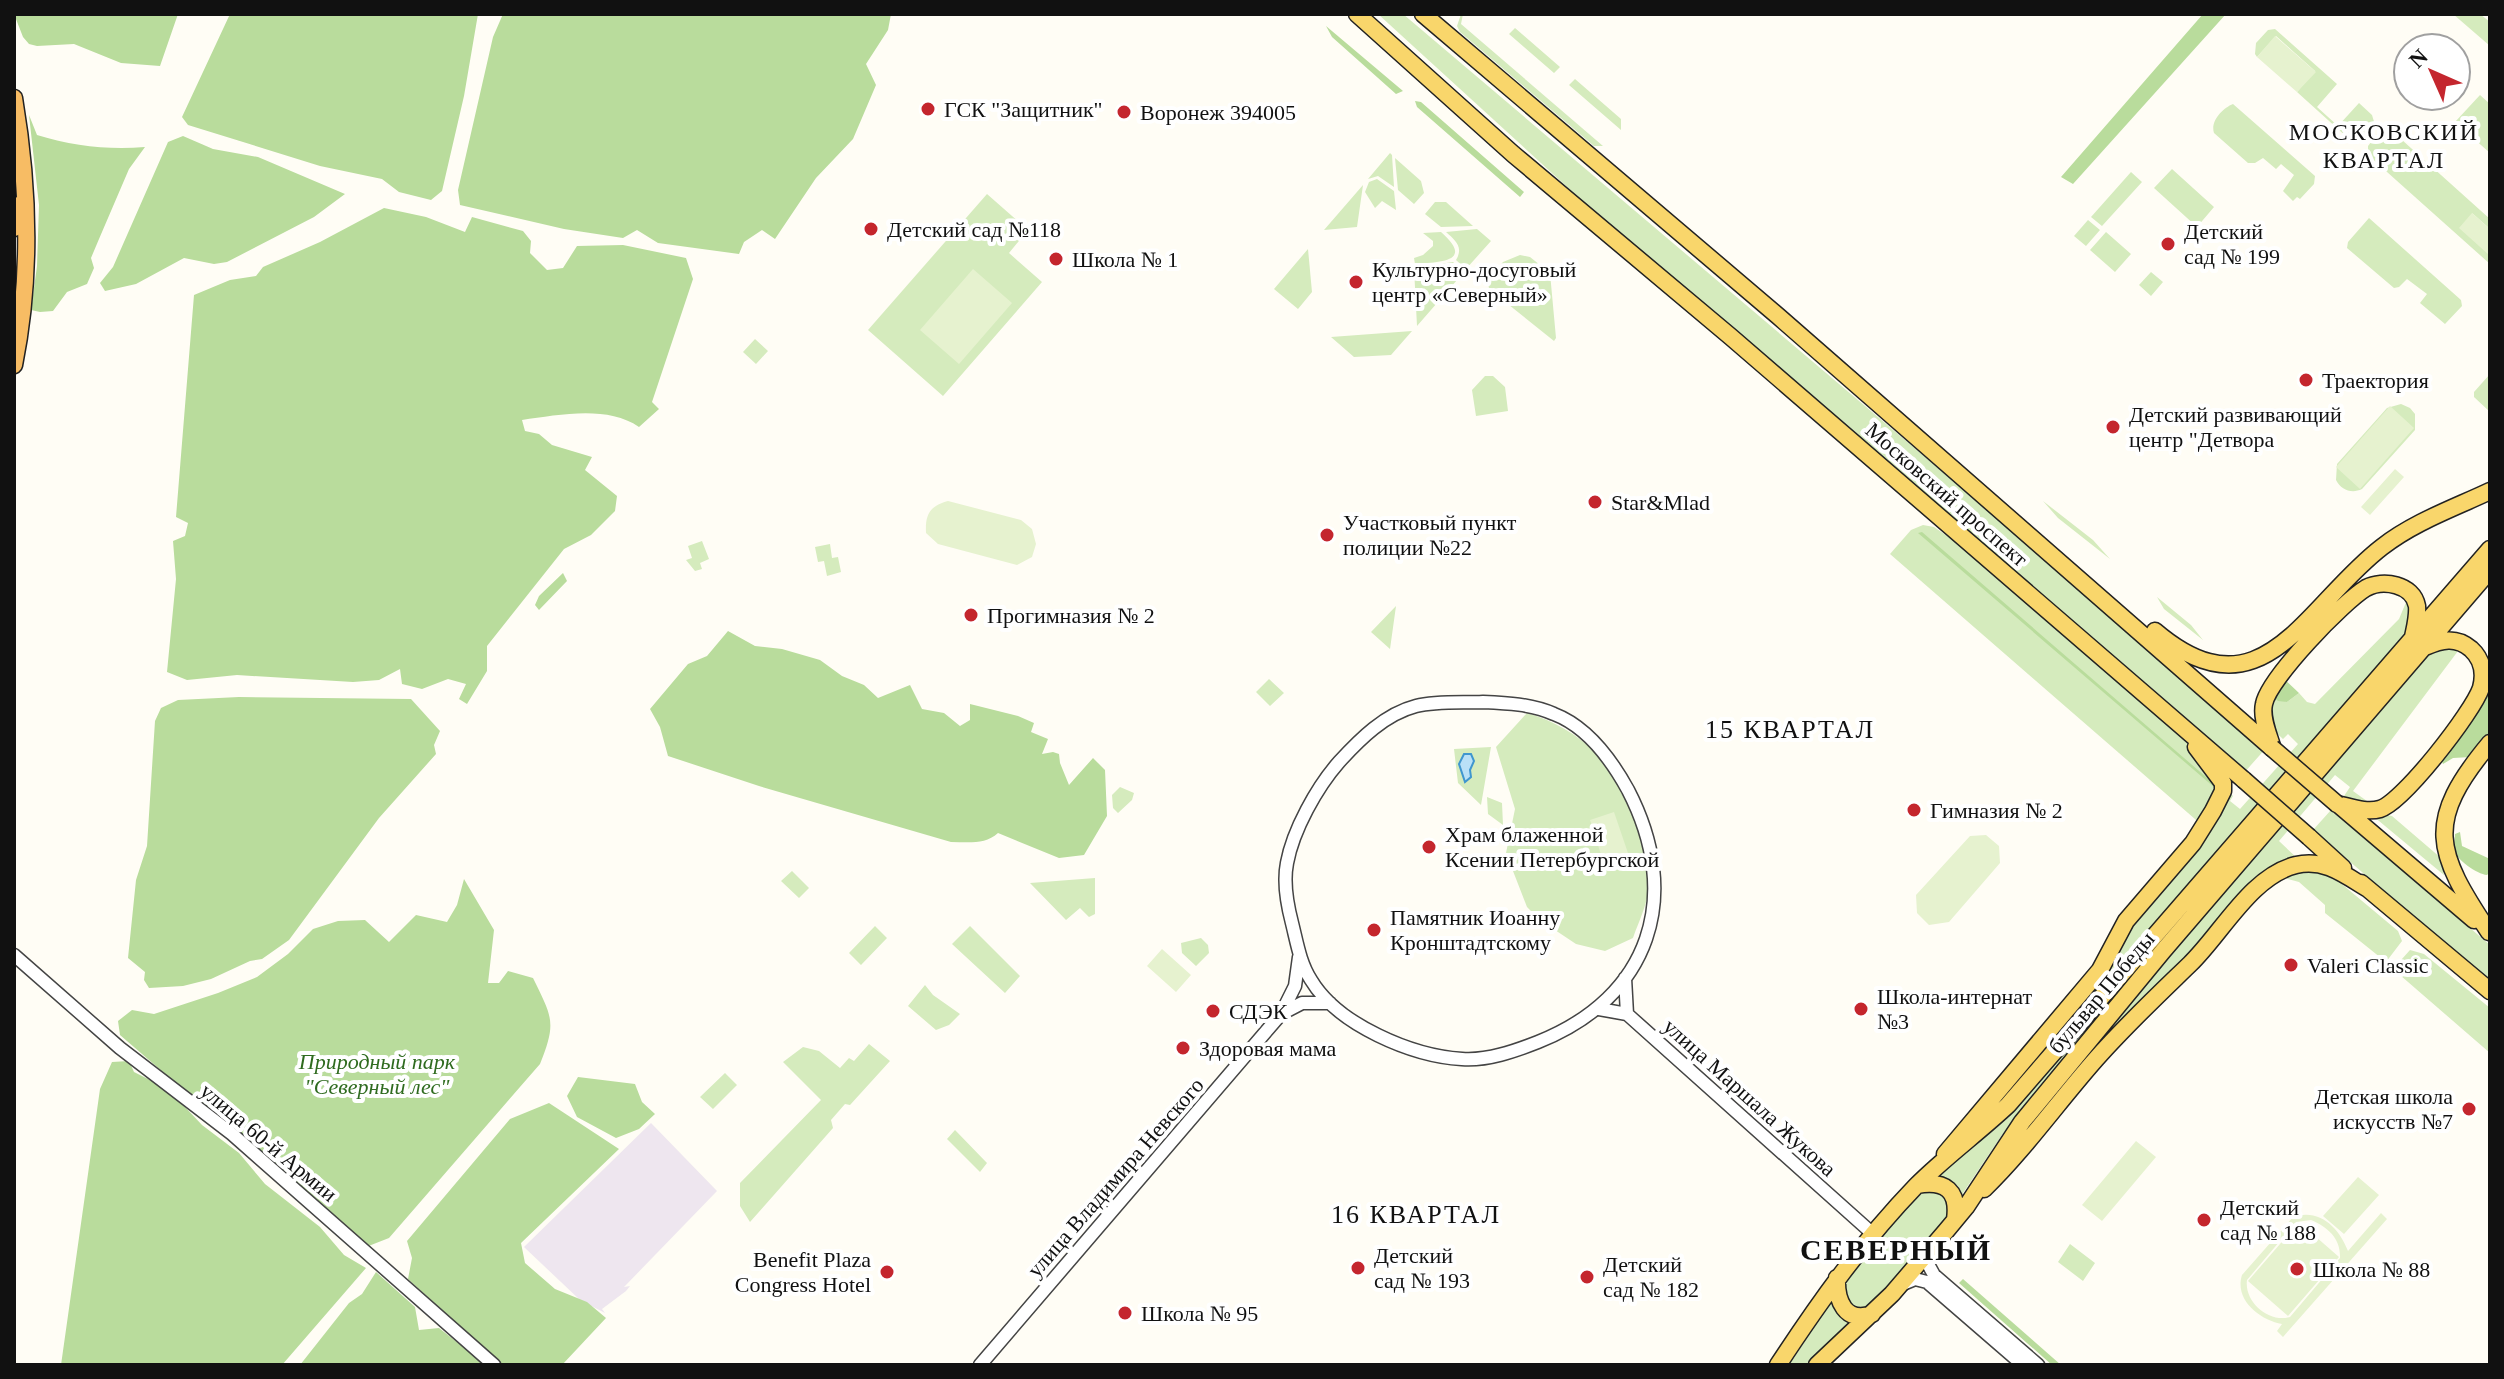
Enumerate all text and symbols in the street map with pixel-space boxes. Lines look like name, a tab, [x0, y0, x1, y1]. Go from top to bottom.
north arrow	[2392, 32, 2472, 112]
text: N	[2404, 44, 2433, 73]
place label: ГСК "Защитник"	[944, 97, 1103, 122]
marker: ГСК "Защитник"	[919, 100, 937, 118]
place label: Воронеж 394005	[1140, 100, 1296, 125]
marker: Воронеж 394005	[1115, 103, 1133, 121]
district label: МОСКОВСКИЙ КВАРТАЛ	[2289, 119, 2479, 173]
place label: Детский сад №118	[887, 217, 1061, 242]
place label: Детский сад № 199	[2184, 219, 2280, 269]
marker: Детский сад №118	[862, 220, 880, 238]
marker: Детский сад № 199	[2159, 235, 2177, 253]
place label: Школа № 1	[1072, 247, 1178, 272]
marker: Школа № 1	[1047, 250, 1065, 268]
place label: Культурно-досуговый центр «Северный»	[1372, 257, 1577, 307]
marker: Культурно-досуговый центр «Северный»	[1347, 273, 1365, 291]
place label: Траектория	[2322, 368, 2429, 393]
marker: Траектория	[2297, 371, 2315, 389]
place label: Детский развивающий центр "Детвора	[2129, 402, 2342, 452]
street label: Московский проспект	[1861, 417, 2033, 572]
marker: Детский развивающий центр "Детвора	[2104, 418, 2122, 436]
place label: Star&Mlad	[1611, 490, 1710, 515]
marker: Star&Mlad	[1586, 493, 1604, 511]
place label: Участковый пункт полиции №22	[1343, 510, 1517, 560]
marker: Участковый пункт полиции №22	[1318, 526, 1336, 544]
place label: Прогимназия № 2	[987, 603, 1155, 628]
marker: Прогимназия № 2	[962, 606, 980, 624]
district label: 15 КВАРТАЛ	[1705, 715, 1875, 744]
place label: Гимназия № 2	[1930, 798, 2063, 823]
marker: Гимназия № 2	[1905, 801, 1923, 819]
place label: Храм блаженной Ксении Петербургской	[1445, 822, 1659, 872]
marker: Храм блаженной Ксении Петербургской	[1420, 838, 1438, 856]
place label: Памятник Иоанну Кронштадтскому	[1390, 905, 1560, 955]
marker: Памятник Иоанну Кронштадтскому	[1365, 921, 1383, 939]
street label: бульвар Победы	[2043, 926, 2160, 1058]
place label: Valeri Classic	[2307, 953, 2429, 978]
marker: Valeri Classic	[2282, 956, 2300, 974]
place label: Школа-интернат №3	[1877, 984, 2032, 1034]
place label: СДЭК	[1229, 999, 1288, 1024]
marker: Школа-интернат №3	[1852, 1000, 1870, 1018]
marker: СДЭК	[1204, 1002, 1222, 1020]
street label: улица Маршала Жукова	[1658, 1013, 1841, 1182]
place label: Здоровая мама	[1199, 1036, 1336, 1061]
marker: Здоровая мама	[1174, 1039, 1192, 1057]
park label: Природный парк "Северный лес"	[298, 1049, 456, 1099]
street label: улица Владимира Невского	[1022, 1073, 1209, 1282]
street label: улица 60-й Армии	[195, 1078, 342, 1207]
place label: Детская школа искусств №7	[2315, 1084, 2453, 1134]
marker: Детская школа искусств №7	[2460, 1100, 2478, 1118]
place label: Детский сад № 188	[2220, 1195, 2316, 1245]
district label: 16 КВАРТАЛ	[1331, 1200, 1501, 1229]
marker: Детский сад № 188	[2195, 1211, 2213, 1229]
district label: СЕВЕРНЫЙ	[1800, 1233, 1992, 1266]
place label: Детский сад № 193	[1374, 1243, 1470, 1293]
place label: Benefit Plaza Congress Hotel	[735, 1247, 871, 1297]
place label: Детский сад № 182	[1603, 1252, 1699, 1302]
place label: Школа № 88	[2313, 1257, 2430, 1282]
marker: Детский сад № 193	[1349, 1259, 1367, 1277]
marker: Школа № 88	[2288, 1260, 2306, 1278]
marker: Benefit Plaza Congress Hotel	[878, 1263, 896, 1281]
marker: Детский сад № 182	[1578, 1268, 1596, 1286]
place label: Школа № 95	[1141, 1301, 1258, 1326]
marker: Школа № 95	[1116, 1304, 1134, 1322]

